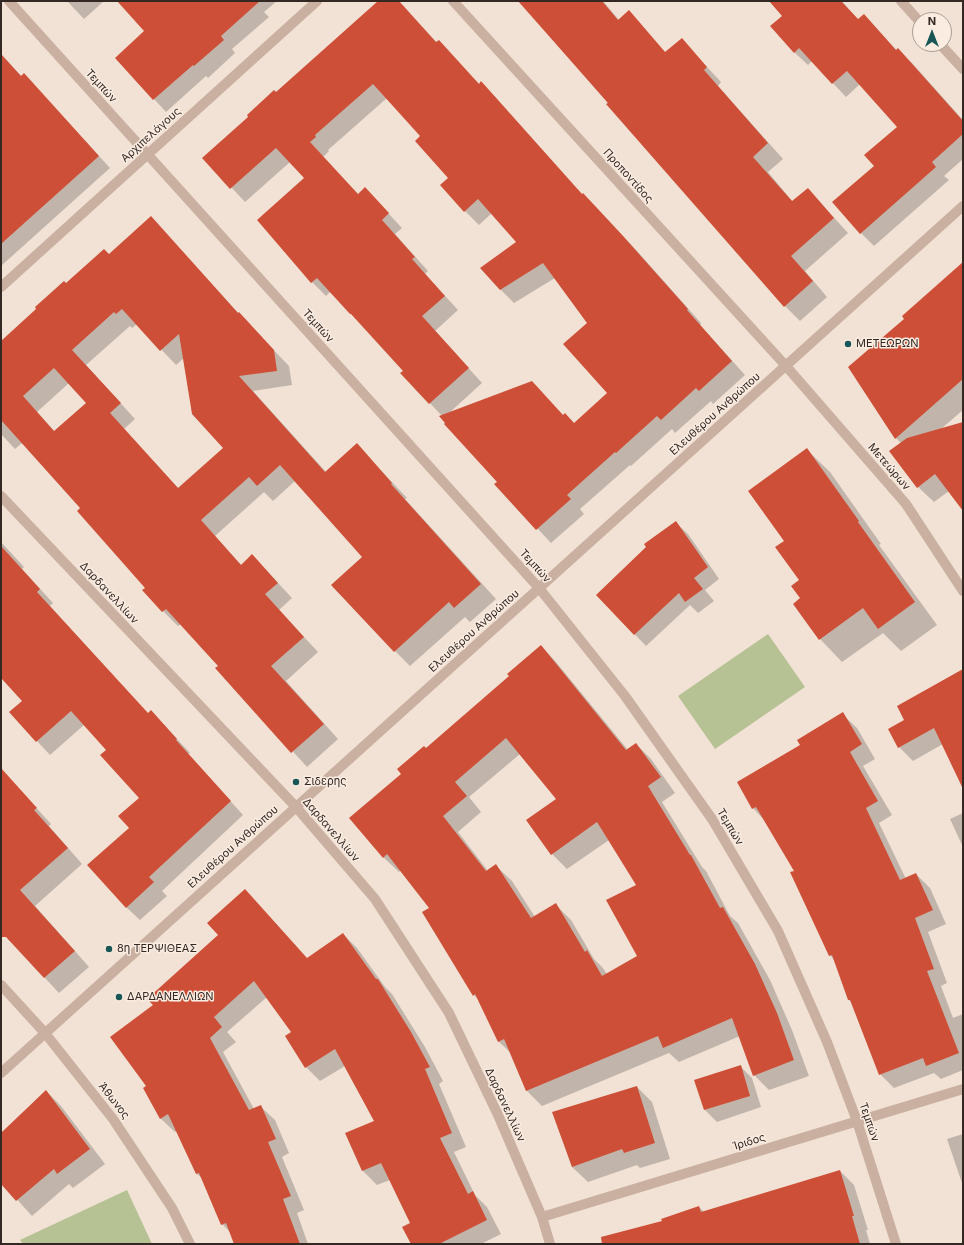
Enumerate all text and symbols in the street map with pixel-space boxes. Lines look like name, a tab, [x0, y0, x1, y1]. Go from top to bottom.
north arrow	[912, 12, 952, 52]
text: N	[928, 14, 936, 28]
street label: Τεμπών	[83, 66, 119, 106]
street label: Αρχιπελάγους	[118, 105, 184, 165]
street label: Προποντίδος	[600, 146, 656, 206]
street label: Τεμπών	[300, 306, 336, 346]
place label: ΜΕΤΕΩΡΩΝ	[856, 337, 919, 351]
marker: ΜΕΤΕΩΡΩΝ	[843, 339, 853, 349]
street label: Ελευθέρου Ανθρώπου	[667, 370, 763, 458]
street label: Μετεώρων	[865, 441, 913, 493]
street label: Τεμπών	[517, 546, 553, 586]
street label: Δαρδανελλίων	[77, 559, 141, 627]
street label: Ελευθέρου Ανθρώπου	[426, 587, 522, 675]
place label: Σιδερης	[304, 775, 346, 789]
marker: Σιδερης	[291, 777, 301, 787]
street label: Δαρδανελλίων	[300, 795, 362, 865]
street label: Ελευθέρου Ανθρώπου	[185, 803, 281, 891]
street label: Τεμπών	[714, 806, 746, 848]
place label: 8η ΤΕΡΨΙΘΕΑΣ	[117, 942, 197, 956]
marker: 8η ΤΕΡΨΙΘΕΑΣ	[104, 944, 114, 954]
place label: ΔΑΡΔΑΝΕΛΛΙΩΝ	[127, 990, 214, 1004]
marker: ΔΑΡΔΑΝΕΛΛΙΩΝ	[114, 992, 124, 1002]
street label: Δαρδανελλίων	[482, 1066, 528, 1144]
street label: Άθωνος	[96, 1080, 132, 1122]
street label: Τεμπών	[856, 1101, 882, 1143]
street label: Ίριδος	[731, 1131, 767, 1153]

